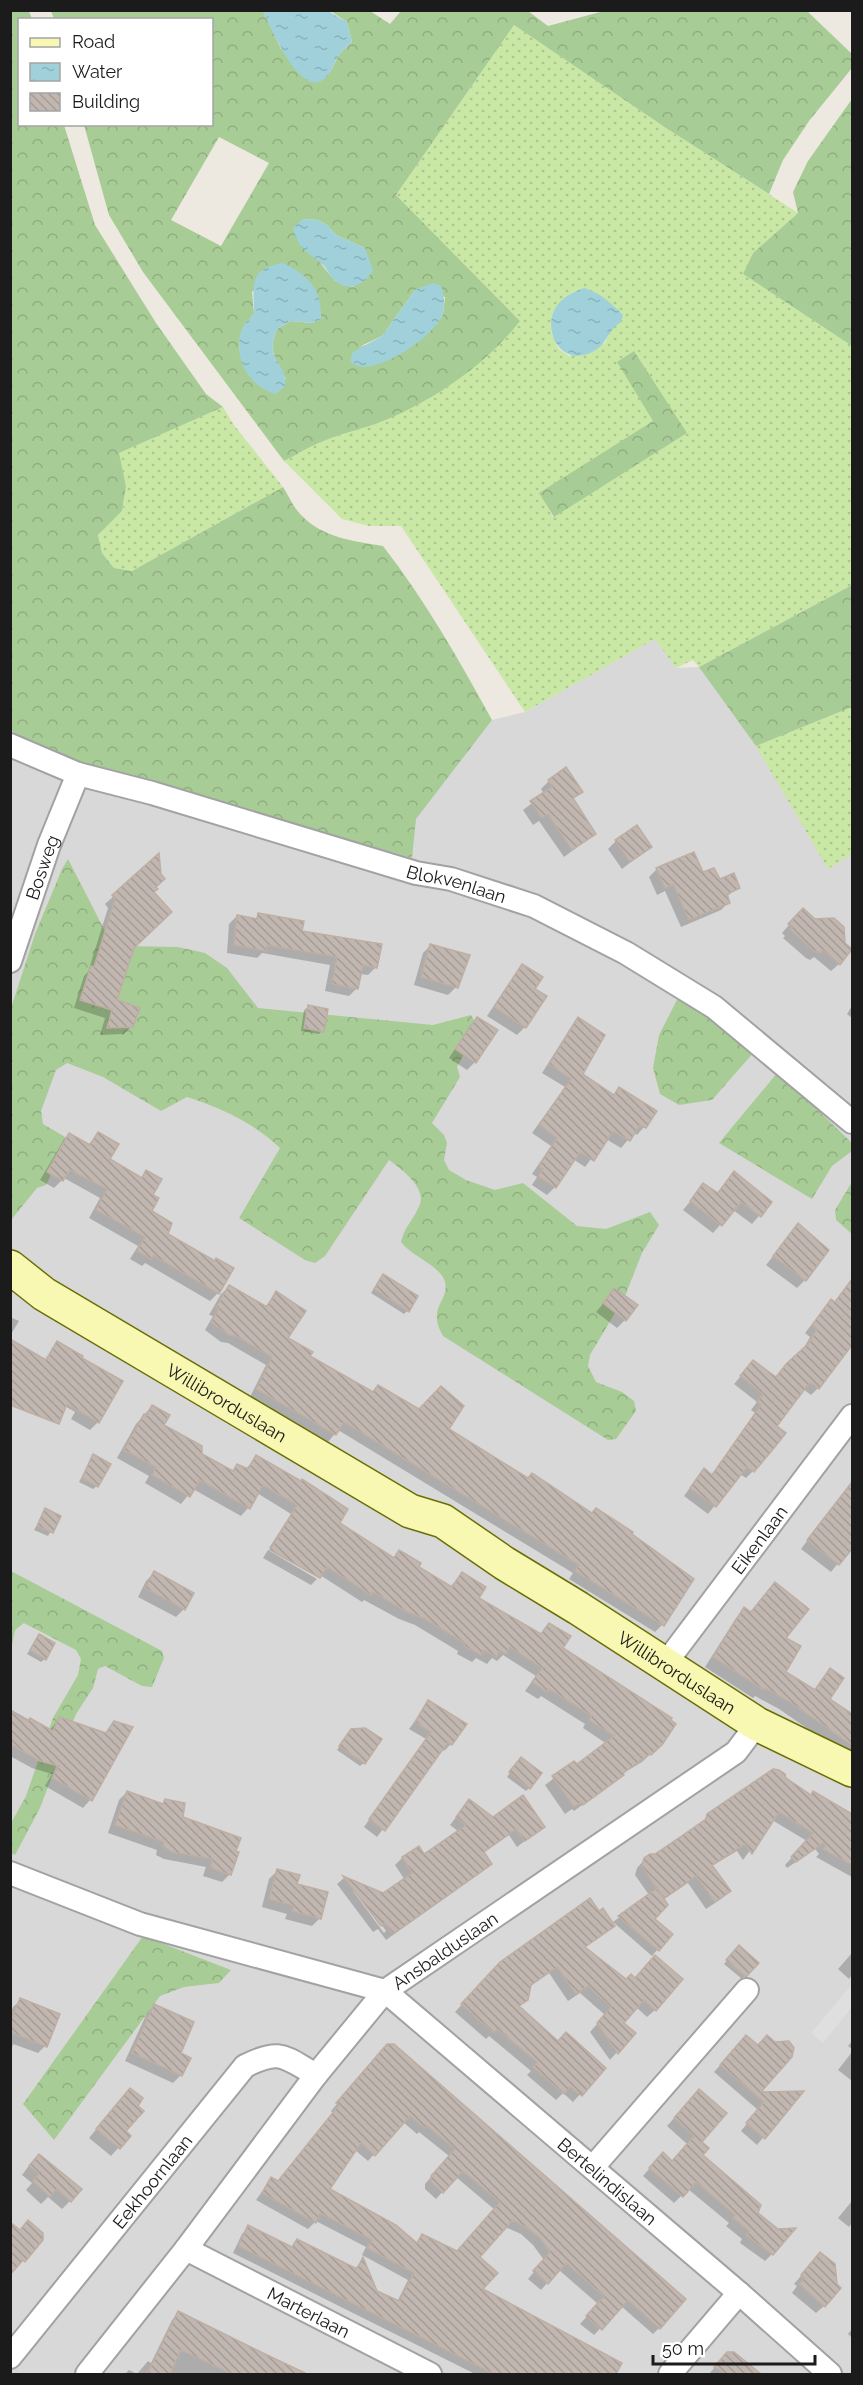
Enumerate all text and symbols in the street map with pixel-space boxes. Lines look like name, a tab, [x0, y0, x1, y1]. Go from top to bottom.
legend	[18, 18, 213, 126]
text: Road	[72, 31, 115, 52]
text: Water	[72, 61, 123, 82]
text: Building	[72, 91, 140, 112]
street label: Bosweg	[21, 832, 63, 902]
street label: Blokvenlaan	[404, 860, 509, 907]
street label: Willibrorduslaan	[163, 1359, 291, 1446]
street label: Eikenlaan	[726, 1501, 791, 1578]
street label: Willibrorduslaan	[614, 1626, 740, 1718]
street label: Ansbalduslaan	[388, 1907, 501, 1994]
street label: Eekhoornlaan	[108, 2130, 196, 2232]
street label: Bertelindislaan	[554, 2133, 661, 2229]
street label: Marterlaan	[264, 2282, 354, 2342]
scale bar	[653, 2328, 815, 2366]
text: 50 m	[662, 2338, 704, 2359]

